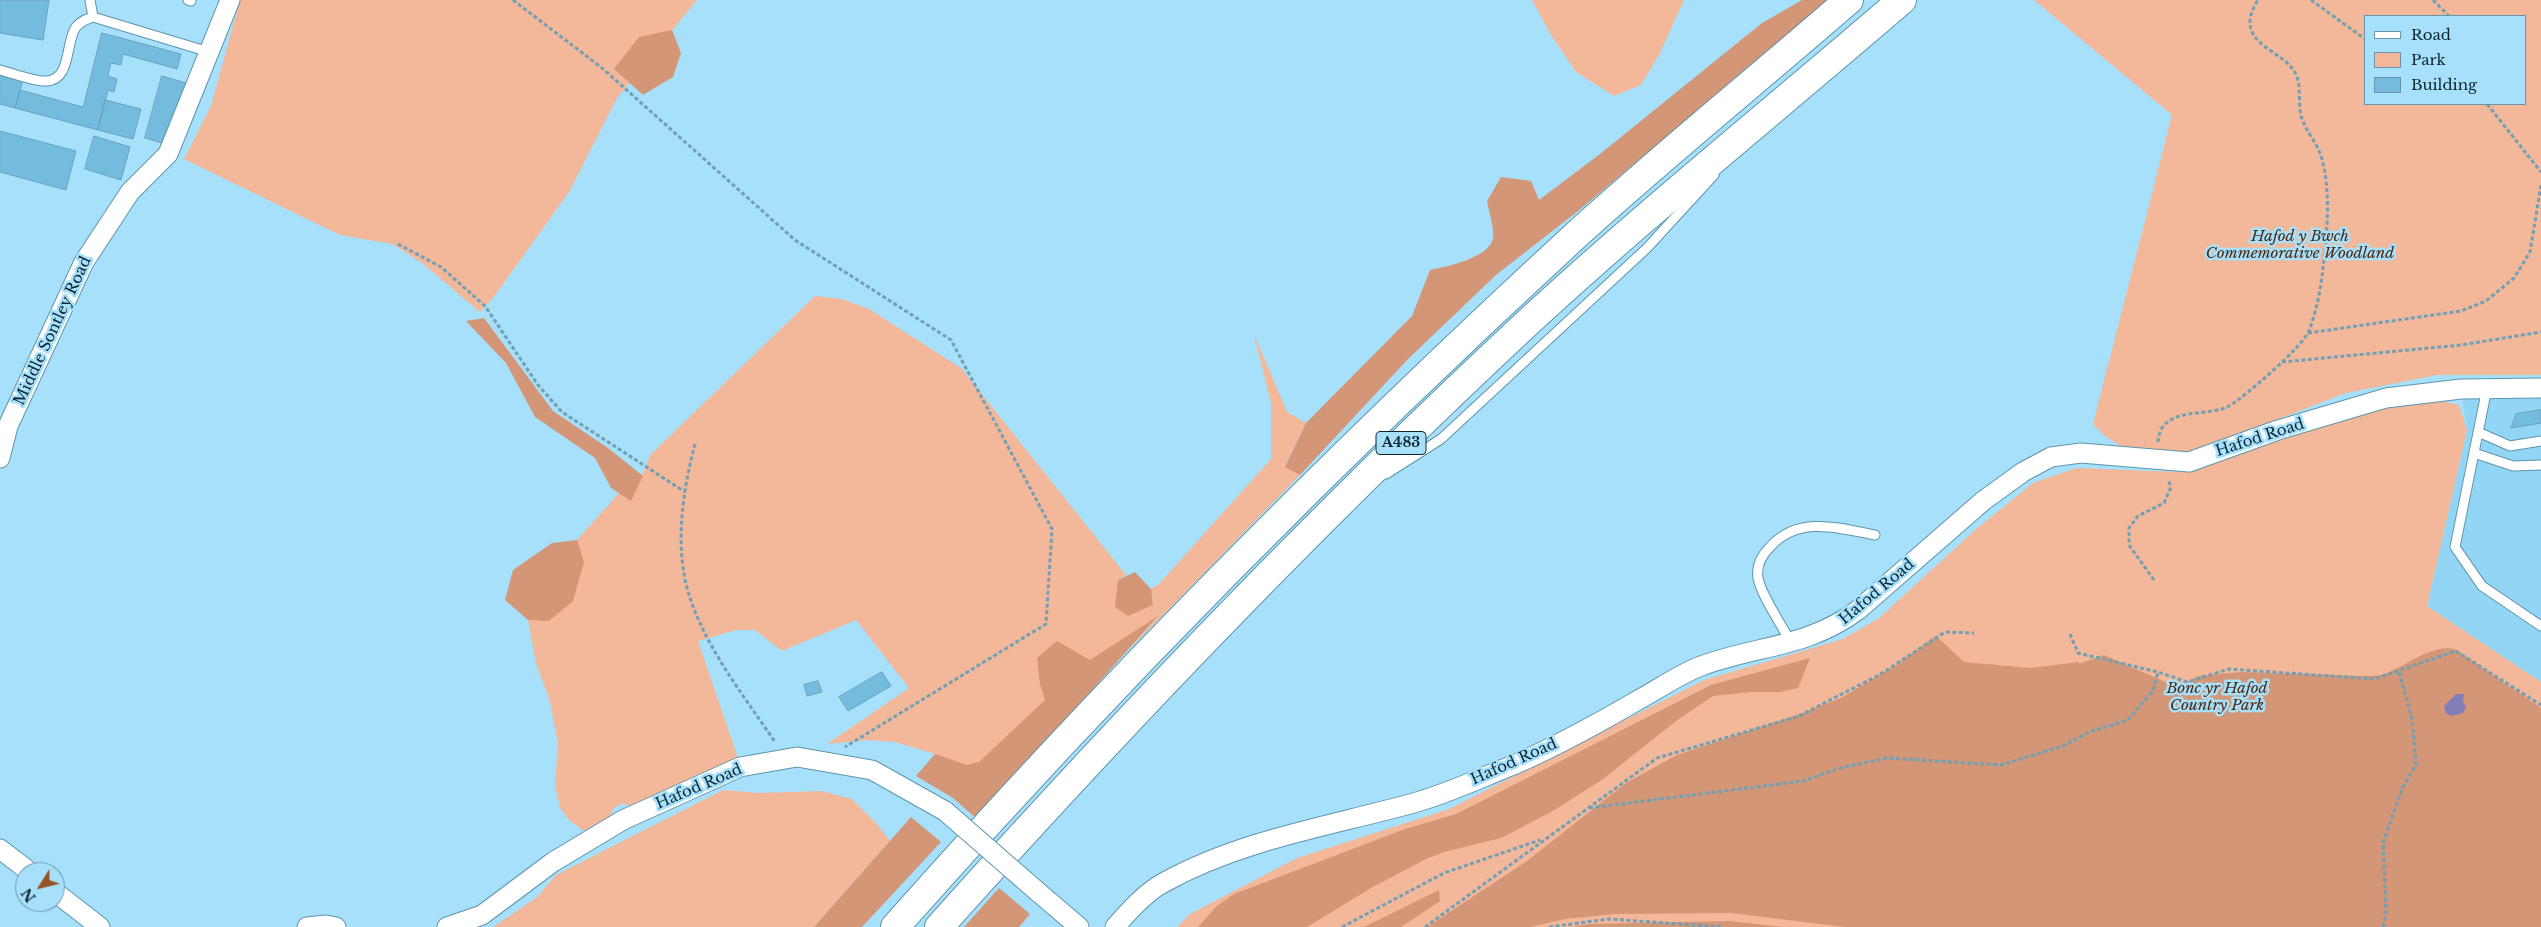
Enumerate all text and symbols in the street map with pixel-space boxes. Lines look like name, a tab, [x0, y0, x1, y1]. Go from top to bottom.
legend	[2364, 15, 2526, 105]
text: Road	[2411, 25, 2451, 44]
text: Park	[2411, 50, 2446, 69]
text: Building	[2411, 75, 2477, 94]
park label: Hafod y Bwch Commemorative Woodland	[2206, 228, 2394, 263]
street label: Middle Sontley Road	[11, 254, 95, 408]
street label: Hafod Road	[2213, 415, 2307, 461]
road number: A483	[1376, 432, 1426, 454]
street label: Hafod Road	[1836, 555, 1918, 629]
park label: Bonc yr Hafod Country Park	[2166, 680, 2268, 715]
street label: Hafod Road	[1468, 735, 1560, 789]
street label: Hafod Road	[653, 761, 745, 813]
north arrow	[15, 862, 65, 912]
text: N	[18, 885, 40, 906]

